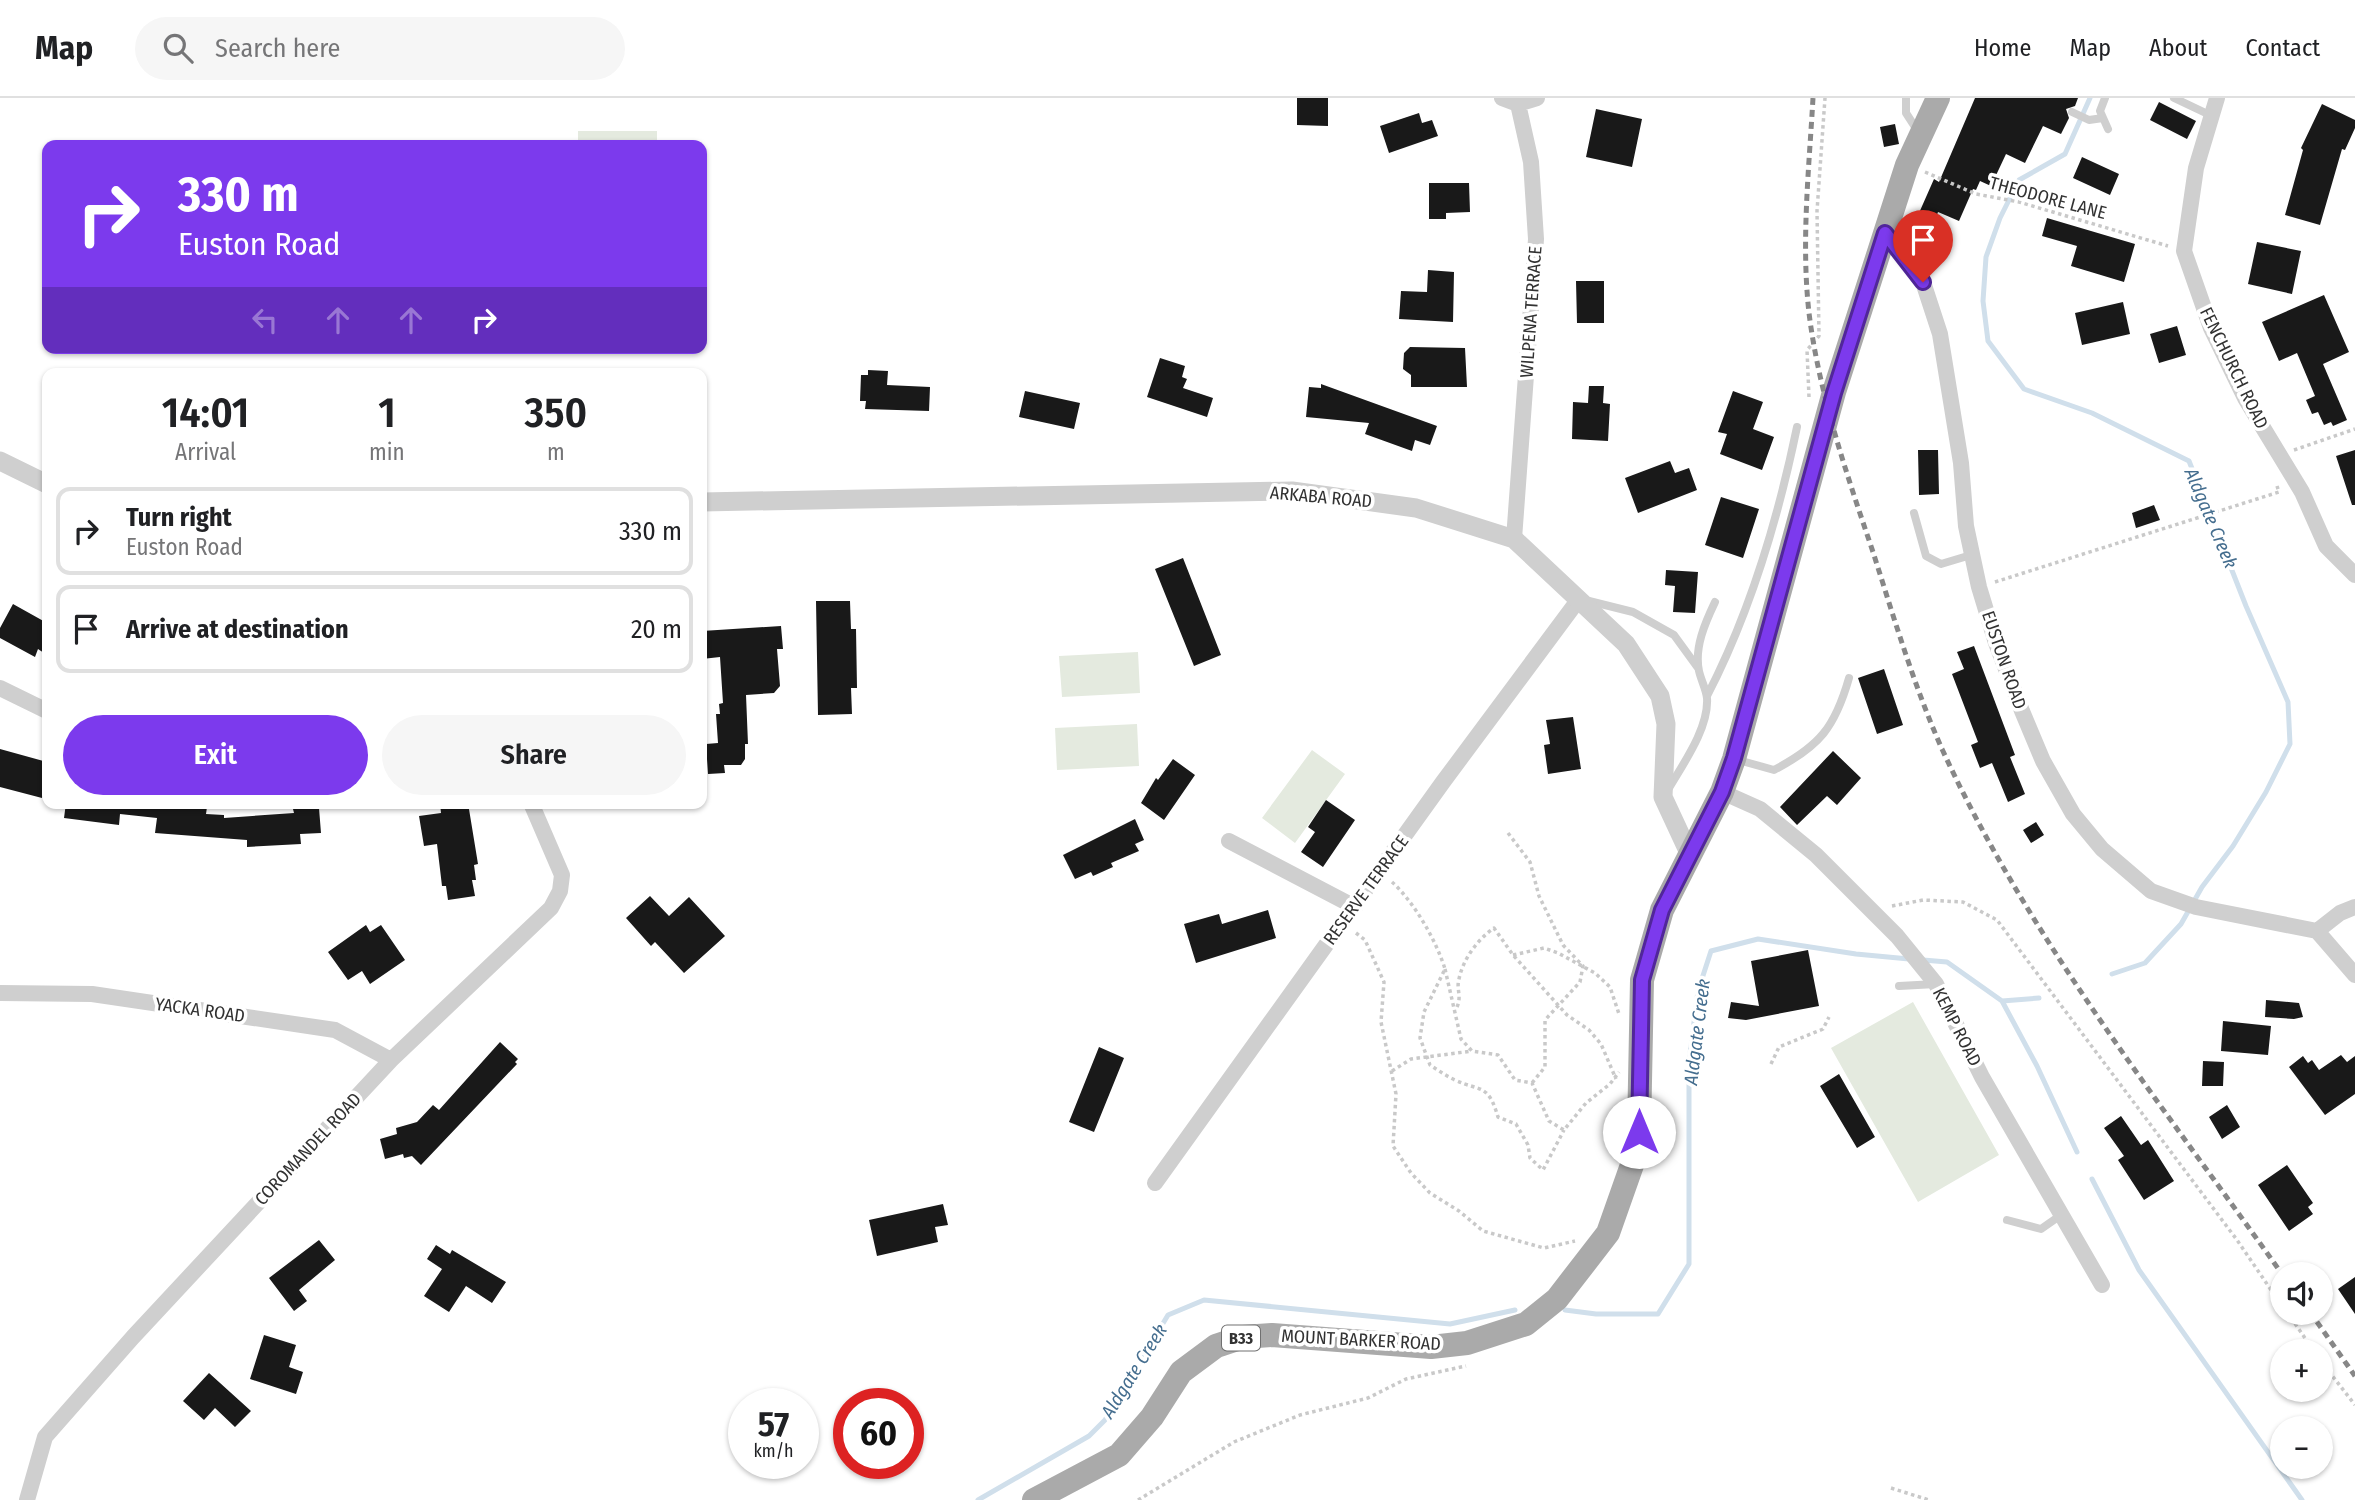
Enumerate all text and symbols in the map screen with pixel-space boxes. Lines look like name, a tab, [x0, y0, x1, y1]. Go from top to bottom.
search box	[135, 17, 625, 80]
text: Map	[35, 28, 93, 68]
icon: search	[159, 29, 197, 67]
text: Search here	[215, 33, 340, 64]
text: Home	[1974, 34, 2031, 62]
text: Map	[2069, 34, 2111, 62]
text: About	[2149, 34, 2207, 62]
text: Contact	[2245, 34, 2320, 62]
text: 330 m	[178, 165, 299, 224]
icon: right	[63, 168, 154, 259]
street label: THEODORE LANE	[1987, 172, 2109, 224]
pin	[1893, 210, 1953, 282]
icon: arrive	[1904, 221, 1942, 259]
text: Euston Road	[178, 225, 340, 263]
street label: WILPENA TERRACE	[1515, 245, 1547, 379]
icon: left	[246, 301, 284, 339]
icon: ahead	[319, 301, 357, 339]
icon: ahead	[392, 301, 430, 339]
icon: right	[465, 301, 503, 339]
street label: FENCHURCH ROAD	[2195, 304, 2273, 432]
text: 14:01	[162, 388, 249, 438]
text: 1	[378, 388, 396, 438]
text: 350	[525, 388, 587, 438]
text: Arrival	[175, 438, 236, 466]
text: min	[369, 438, 405, 466]
text: m	[547, 438, 565, 466]
water label: Aldgate Creek	[2179, 464, 2242, 572]
street label: ARKABA ROAD	[1269, 482, 1373, 512]
text: Turn right	[126, 502, 232, 533]
icon: right	[67, 512, 105, 550]
text: 330 m	[619, 516, 682, 547]
text: Euston Road	[126, 533, 243, 561]
street label: EUSTON ROAD	[1977, 608, 2031, 712]
icon: arrive	[67, 610, 105, 648]
text: Arrive at destination	[126, 614, 349, 645]
text: 20 m	[631, 614, 682, 645]
button: Exit	[63, 715, 368, 795]
button: Share	[382, 715, 686, 795]
street label: RESERVE TERRACE	[1319, 831, 1413, 949]
water label: Aldgate Creek	[1679, 978, 1715, 1087]
street label: KEMP ROAD	[1928, 984, 1986, 1070]
street label: YACKA ROAD	[154, 993, 246, 1027]
street label: COROMANDEL ROAD	[250, 1088, 366, 1210]
position arrow	[1602, 1095, 1676, 1169]
map controls	[2270, 1262, 2333, 1479]
button: sound	[2270, 1262, 2333, 1325]
water label: Aldgate Creek	[1095, 1320, 1172, 1423]
street label: MOUNT BARKER ROAD	[1281, 1325, 1441, 1355]
road number: B33	[1222, 1326, 1260, 1350]
button: +	[2270, 1339, 2333, 1402]
speed limit sign: 60	[833, 1388, 924, 1479]
text: 57	[758, 1403, 789, 1445]
button: −	[2270, 1416, 2333, 1479]
text: km/h	[753, 1440, 794, 1462]

